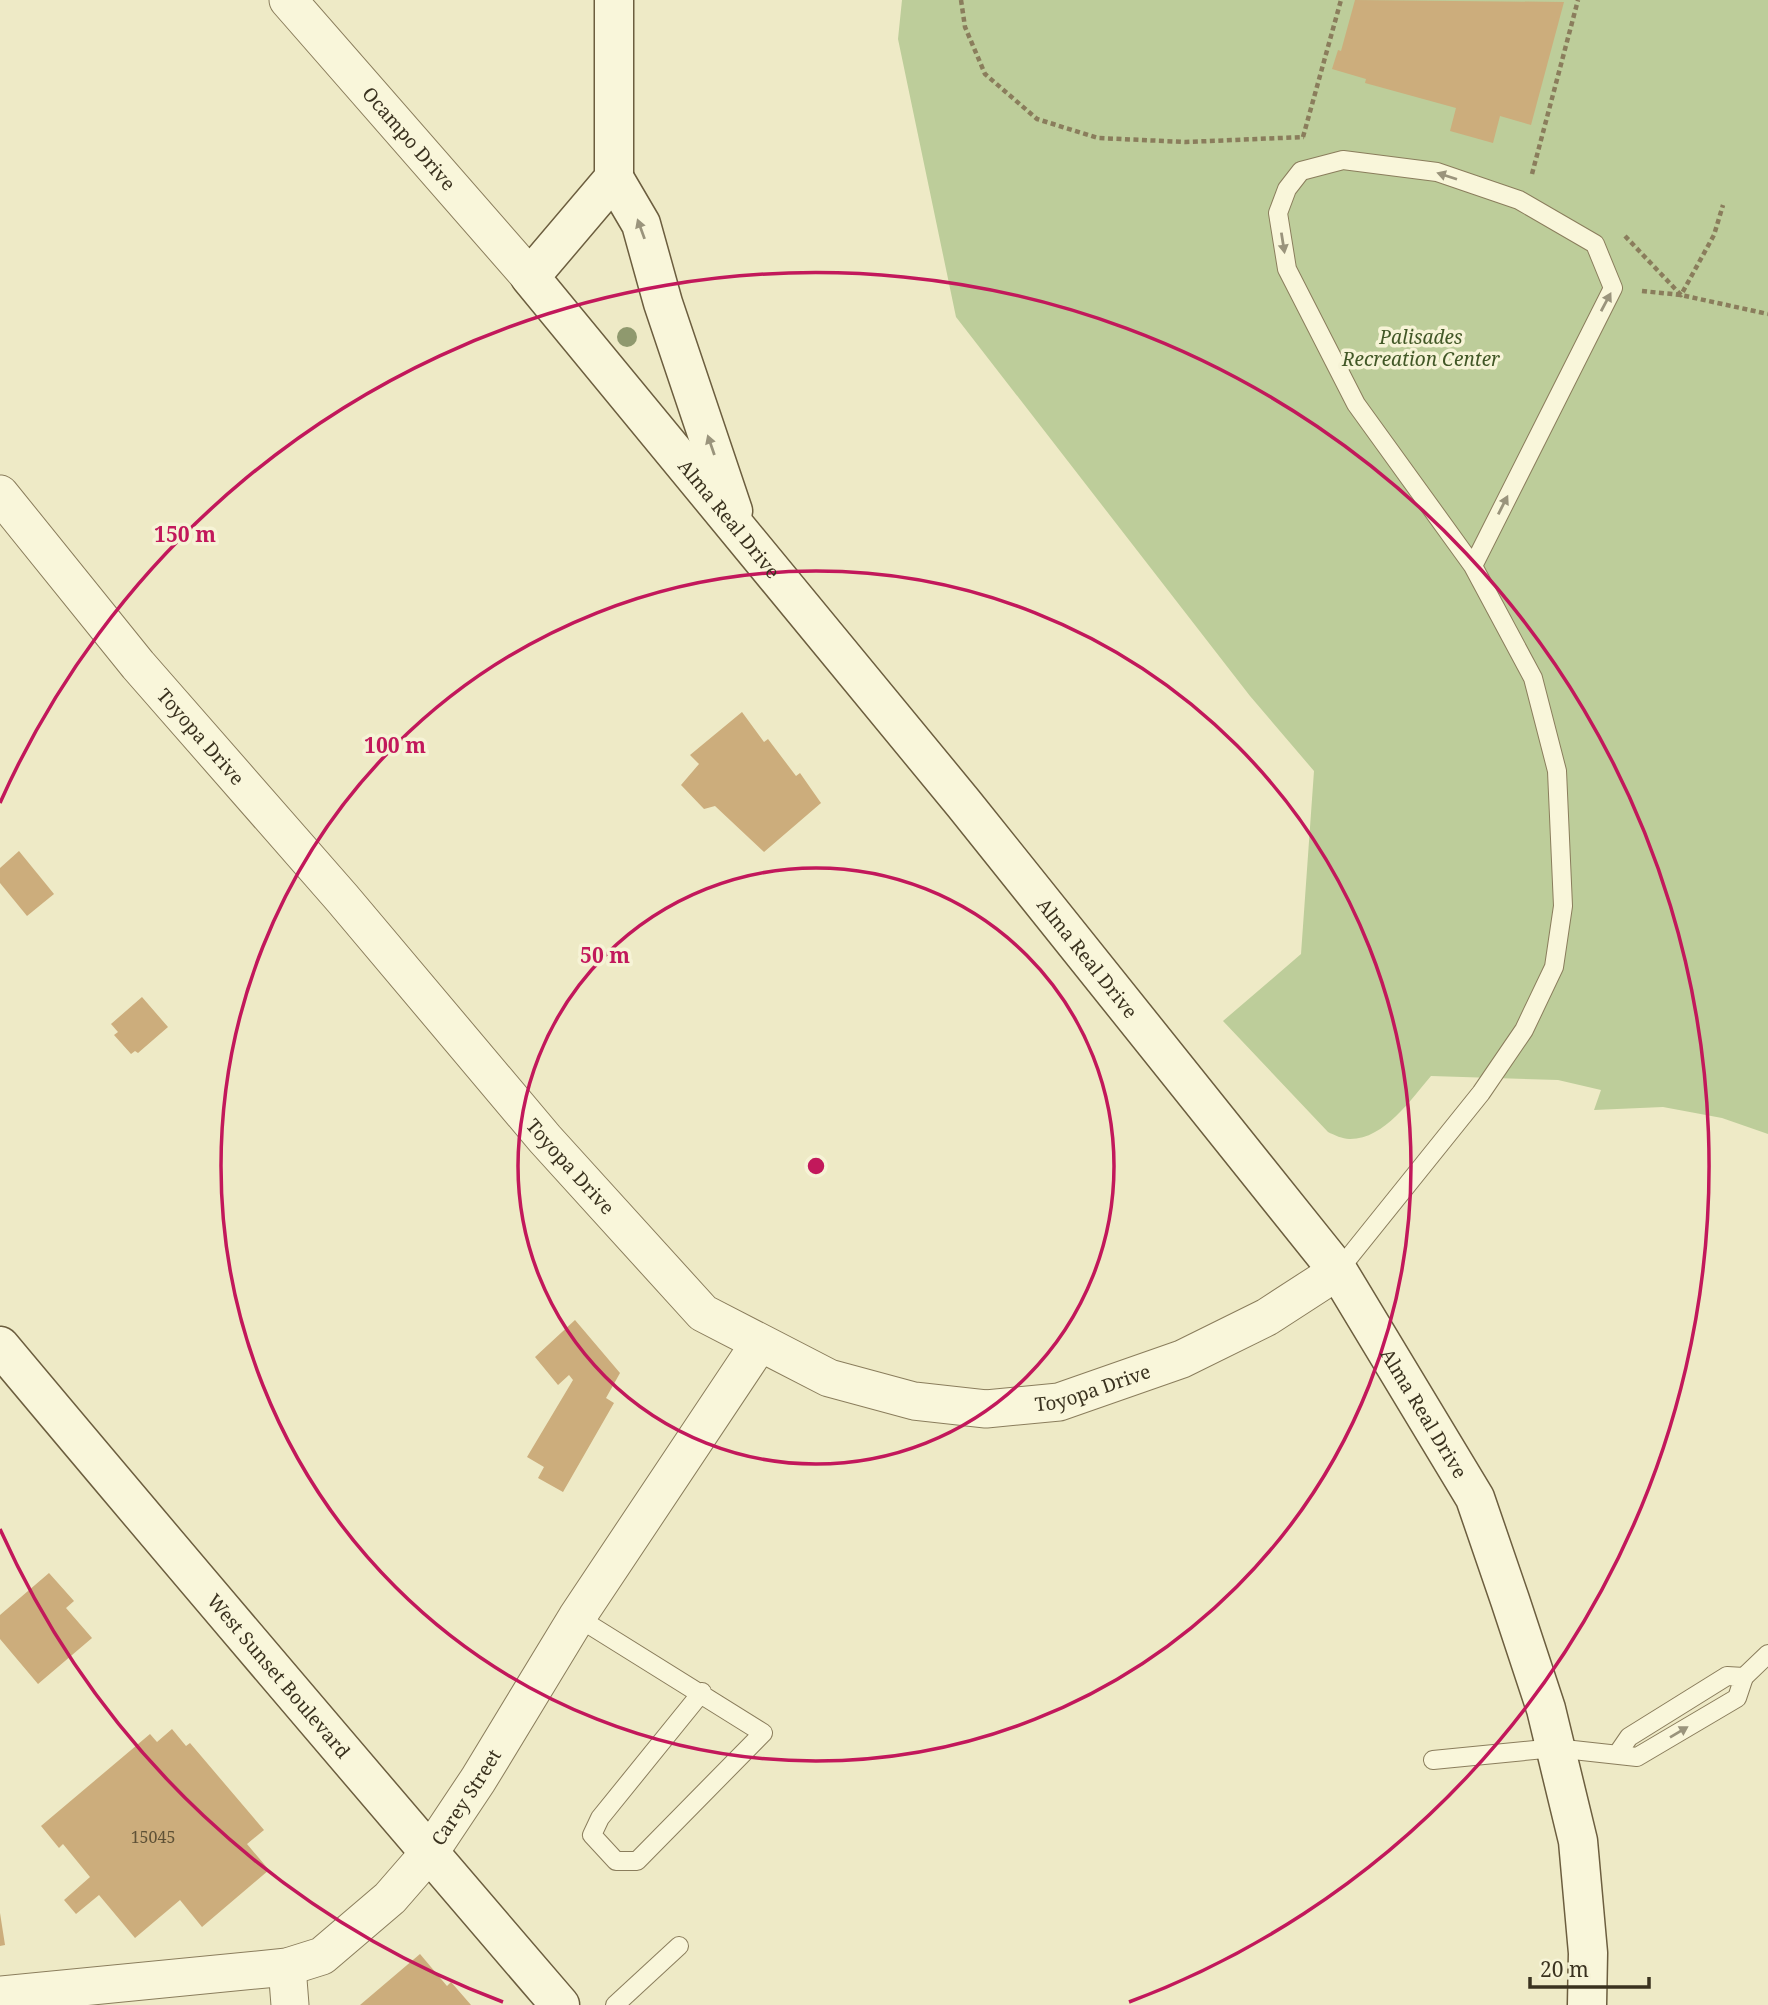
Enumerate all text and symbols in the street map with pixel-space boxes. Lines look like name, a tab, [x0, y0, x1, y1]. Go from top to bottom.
street label: Ocampo Drive	[357, 81, 462, 196]
one-way arrow	[1436, 170, 1457, 180]
one-way arrow	[635, 218, 646, 239]
one-way arrow	[1278, 232, 1289, 254]
one-way arrow	[1600, 292, 1611, 312]
park label: Palisades Recreation Center	[1341, 324, 1500, 372]
one-way arrow	[705, 434, 716, 455]
street label: Alma Real Drive	[672, 454, 786, 584]
one-way arrow	[1498, 495, 1509, 515]
text: 150 m	[154, 520, 216, 548]
street label: Toyopa Drive	[151, 683, 250, 791]
text: 100 m	[364, 731, 426, 759]
street label: Alma Real Drive	[1031, 893, 1144, 1024]
text: 50 m	[580, 941, 630, 969]
street label: Toyopa Drive	[520, 1113, 620, 1220]
centre of rings	[804, 1154, 828, 1178]
street label: Alma Real Drive	[1375, 1344, 1473, 1483]
street label: Toyopa Drive	[1033, 1358, 1154, 1417]
street label: West Sunset Boulevard	[201, 1588, 356, 1764]
one-way arrow	[1669, 1726, 1689, 1738]
street label: Carey Street	[425, 1744, 507, 1850]
house number: 15045	[131, 1826, 175, 1848]
scale bar	[1530, 1946, 1649, 1990]
text: 20 m	[1540, 1955, 1589, 1983]

